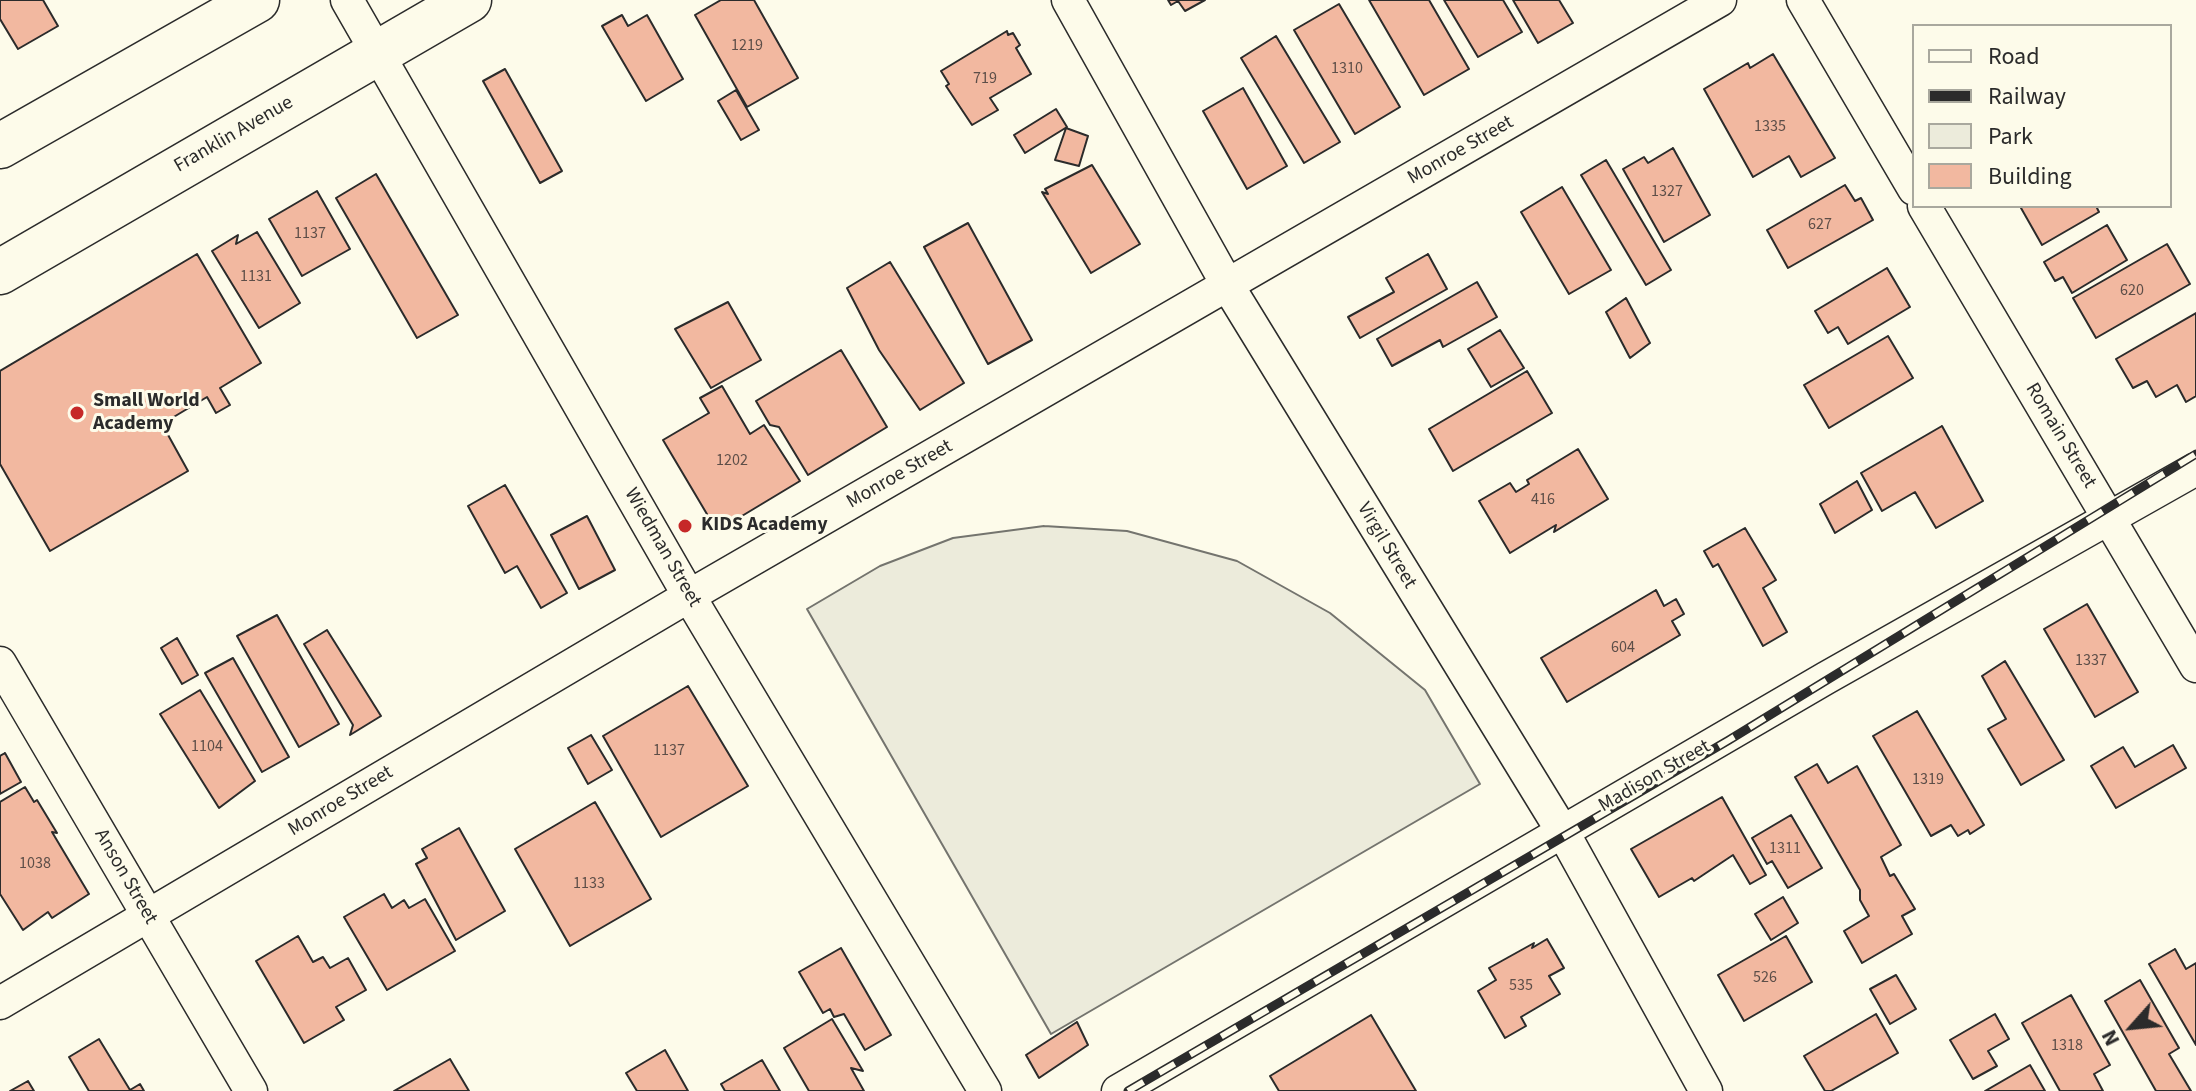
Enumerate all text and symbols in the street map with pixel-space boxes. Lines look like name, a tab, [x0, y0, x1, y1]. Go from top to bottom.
legend	[1912, 24, 2172, 208]
house number: 1219	[731, 36, 763, 56]
text: Road	[1988, 39, 2040, 74]
house number: 1310	[1331, 59, 1363, 79]
house number: 719	[973, 69, 997, 89]
text: Railway	[1988, 79, 2066, 114]
street label: Franklin Avenue	[170, 91, 298, 179]
street label: Monroe Street	[1404, 111, 1518, 191]
house number: 1335	[1754, 117, 1786, 137]
text: Park	[1988, 119, 2033, 154]
text: Building	[1988, 159, 2072, 194]
house number: 1327	[1651, 182, 1683, 202]
house number: 627	[1808, 215, 1832, 235]
house number: 1137	[294, 224, 326, 244]
house number: 1131	[240, 267, 272, 287]
house number: 620	[2120, 281, 2144, 301]
street label: Romain Street	[2019, 379, 2101, 493]
place label: Small World Academy	[93, 390, 200, 437]
marker: Small World Academy	[68, 404, 86, 422]
street label: Monroe Street	[843, 435, 957, 515]
house number: 1202	[716, 451, 748, 471]
street label: Wiedman Street	[618, 484, 706, 612]
house number: 416	[1531, 490, 1555, 510]
street label: Virgil Street	[1351, 499, 1421, 593]
place label: KIDS Academy	[701, 514, 828, 538]
marker: KIDS Academy	[676, 517, 694, 535]
house number: 604	[1611, 638, 1635, 658]
house number: 1337	[2075, 651, 2107, 671]
street label: Madison Street	[1595, 735, 1715, 819]
house number: 1104	[191, 737, 223, 757]
house number: 1137	[653, 741, 685, 761]
street label: Monroe Street	[284, 761, 398, 843]
house number: 1319	[1912, 770, 1944, 790]
street label: Anson Street	[88, 825, 162, 929]
house number: 1311	[1769, 839, 1801, 859]
house number: 1038	[19, 854, 51, 874]
house number: 1133	[573, 874, 605, 894]
house number: 526	[1753, 968, 1777, 988]
house number: 535	[1509, 976, 1533, 996]
north arrow	[2092, 987, 2172, 1067]
text: N	[2093, 1024, 2128, 1052]
house number: 1318	[2051, 1036, 2083, 1056]

